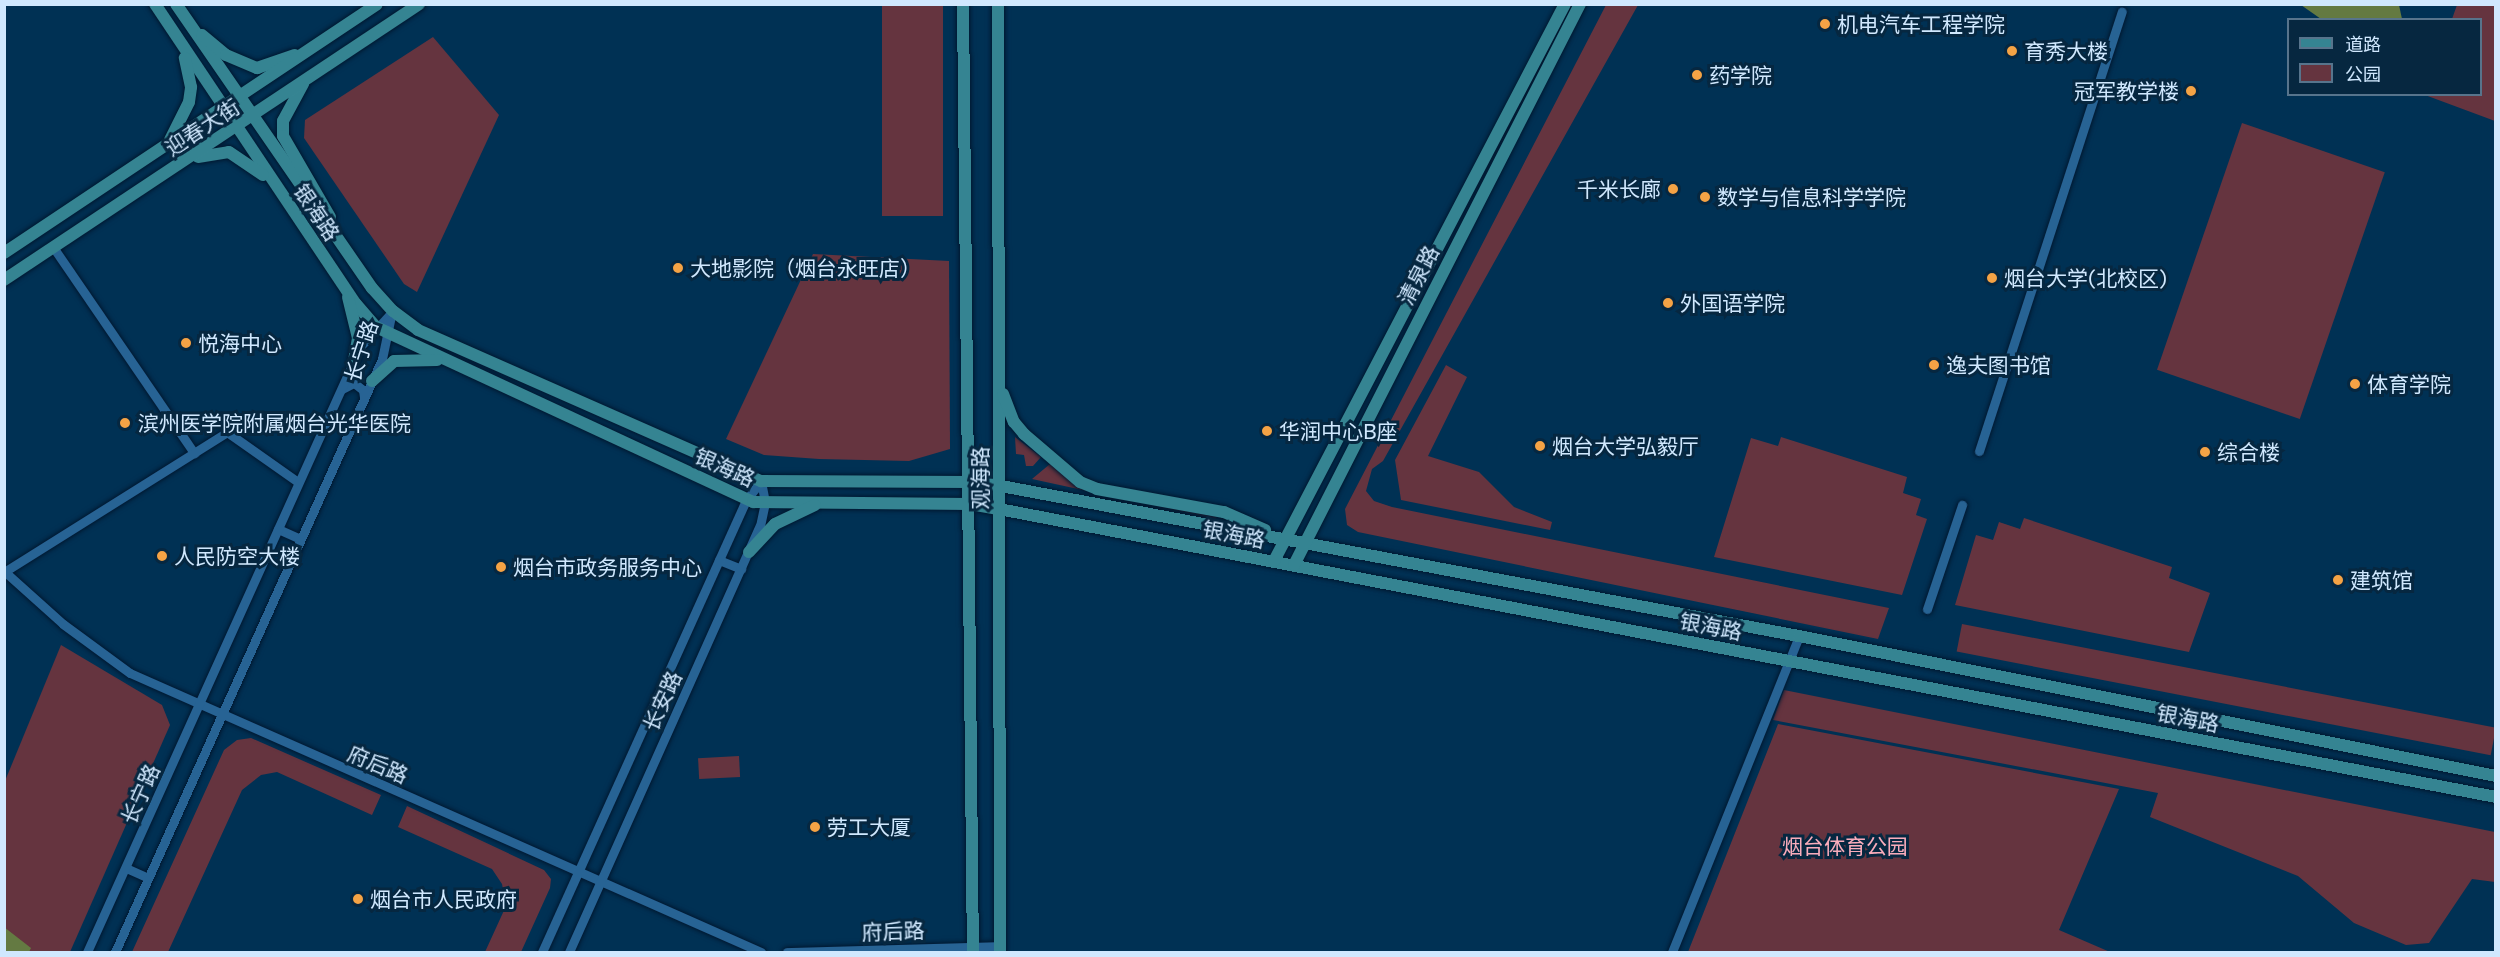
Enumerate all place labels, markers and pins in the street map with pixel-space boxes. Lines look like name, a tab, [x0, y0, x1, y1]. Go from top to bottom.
place label: 机电汽车工程学院	[1837, 11, 2005, 37]
marker: 机电汽车工程学院	[1818, 17, 1832, 31]
place label: 育秀大楼	[2024, 38, 2108, 64]
marker: 育秀大楼	[2005, 44, 2019, 58]
place label: 药学院	[1709, 62, 1772, 88]
marker: 药学院	[1690, 68, 1704, 82]
place label: 冠军教学楼	[2074, 78, 2179, 104]
marker: 冠军教学楼	[2184, 84, 2198, 98]
place label: 千米长廊	[1577, 176, 1661, 202]
marker: 千米长廊	[1666, 182, 1680, 196]
place label: 数学与信息科学学院	[1717, 184, 1906, 210]
marker: 数学与信息科学学院	[1698, 190, 1712, 204]
place label: 大地影院（烟台永旺店）	[690, 255, 921, 281]
marker: 大地影院（烟台永旺店）	[671, 261, 685, 275]
place label: 烟台大学(北校区)	[2004, 265, 2167, 291]
marker: 烟台大学(北校区)	[1985, 271, 1999, 285]
place label: 外国语学院	[1680, 290, 1785, 316]
marker: 外国语学院	[1661, 296, 1675, 310]
place label: 悦海中心	[198, 330, 282, 356]
marker: 悦海中心	[179, 336, 193, 350]
place label: 逸夫图书馆	[1946, 352, 2051, 378]
marker: 逸夫图书馆	[1927, 358, 1941, 372]
place label: 体育学院	[2367, 371, 2451, 397]
marker: 体育学院	[2348, 377, 2362, 391]
place label: 滨州医学院附属烟台光华医院	[138, 410, 411, 436]
marker: 滨州医学院附属烟台光华医院	[116, 414, 134, 432]
place label: 华润中心B座	[1279, 418, 1398, 444]
marker: 华润中心B座	[1260, 424, 1274, 438]
place label: 烟台大学弘毅厅	[1552, 433, 1699, 459]
marker: 烟台大学弘毅厅	[1533, 439, 1547, 453]
place label: 综合楼	[2217, 439, 2280, 465]
marker: 综合楼	[2198, 445, 2212, 459]
place label: 人民防空大楼	[174, 543, 300, 569]
marker: 人民防空大楼	[155, 549, 169, 563]
place label: 烟台市政务服务中心	[513, 554, 702, 580]
marker: 烟台市政务服务中心	[494, 560, 508, 574]
place label: 建筑馆	[2350, 567, 2413, 593]
marker: 建筑馆	[2331, 573, 2345, 587]
place label: 劳工大厦	[827, 814, 911, 840]
marker: 劳工大厦	[808, 820, 822, 834]
place label: 烟台市人民政府	[370, 886, 517, 912]
marker: 烟台市人民政府	[351, 892, 365, 906]

